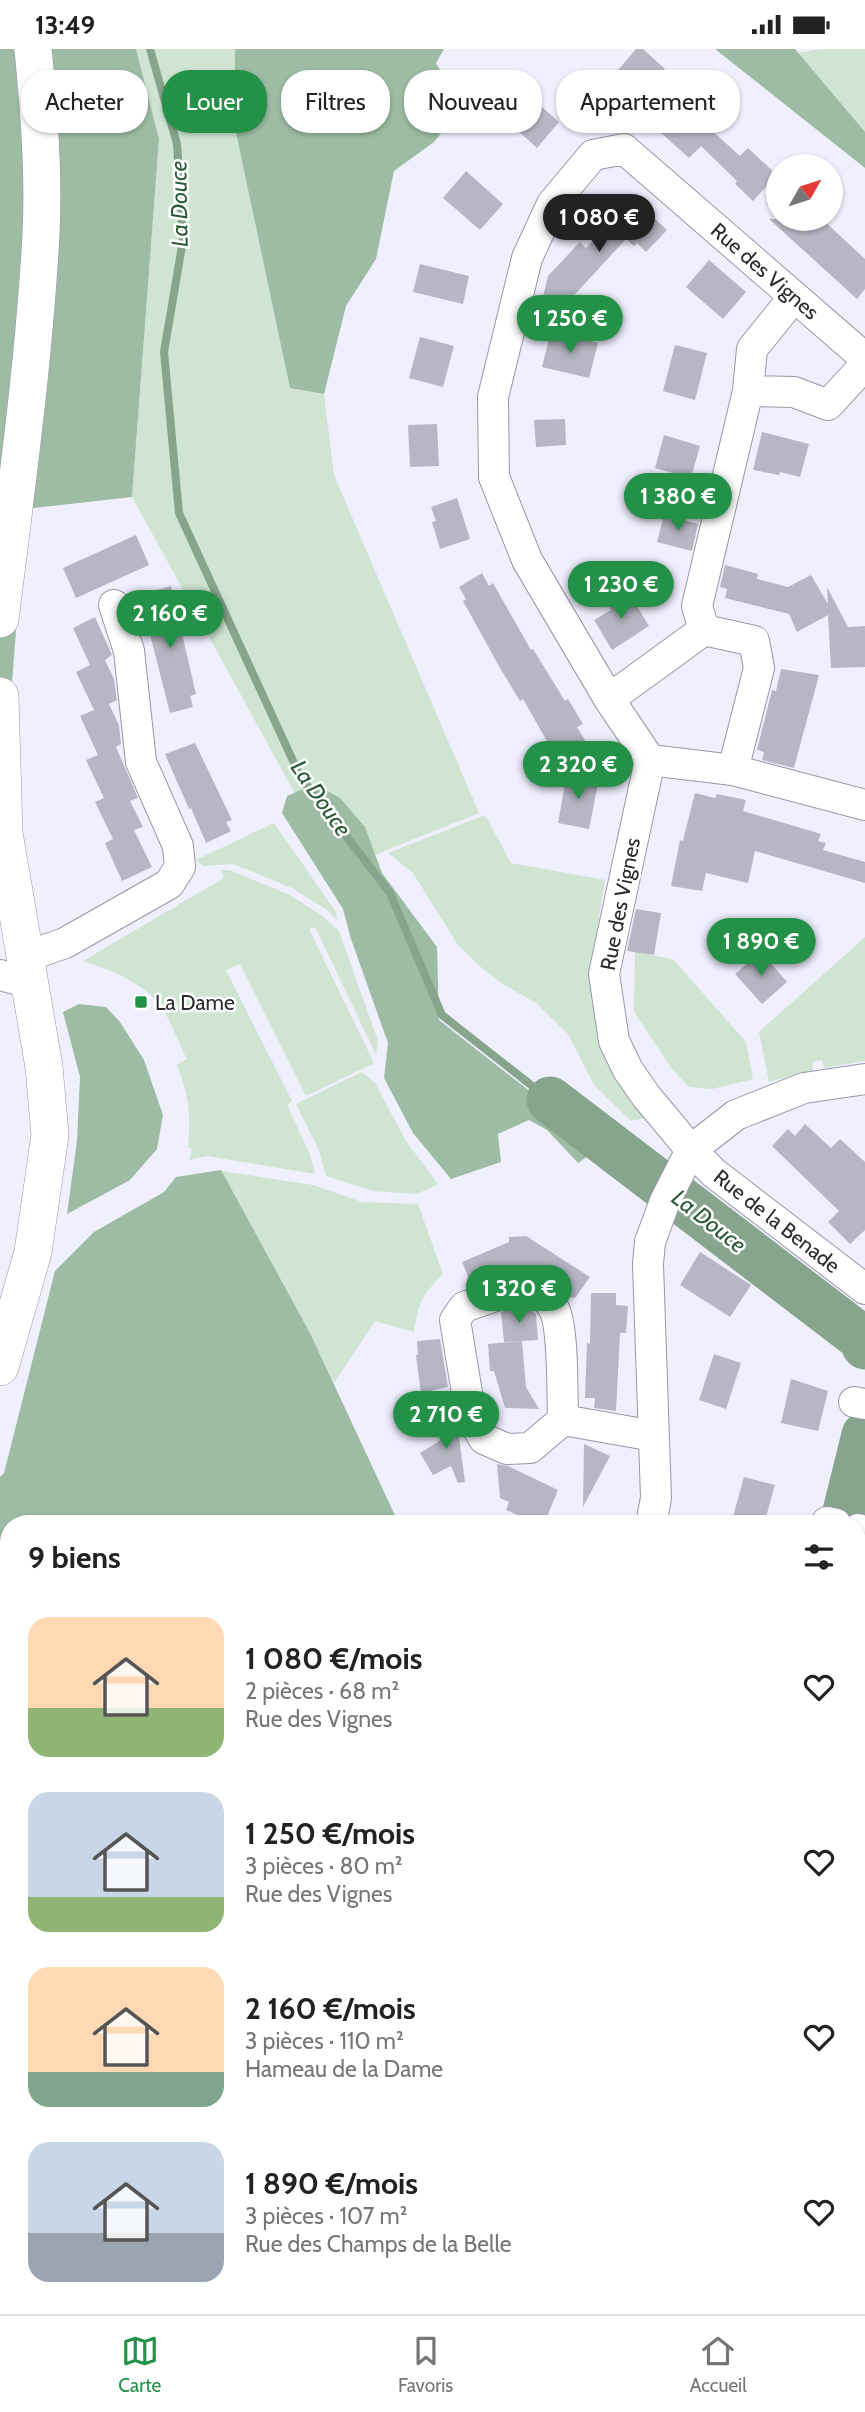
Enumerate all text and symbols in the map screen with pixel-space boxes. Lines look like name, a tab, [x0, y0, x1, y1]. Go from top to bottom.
text: 13:49	[35, 9, 95, 41]
chip: Acheter	[21, 70, 148, 133]
chip: Louer	[162, 70, 267, 133]
chip: Filtres	[281, 70, 390, 133]
chip: Nouveau	[404, 70, 542, 133]
chip: Appartement	[556, 70, 740, 133]
north arrow	[766, 154, 844, 231]
map controls	[766, 154, 843, 231]
water label: La Douce	[164, 161, 194, 247]
pin: 1 080 €	[534, 195, 664, 254]
text: 1 080 €	[559, 203, 639, 231]
street label: Rue des Vignes	[706, 217, 824, 325]
pin: 1 250 €	[505, 295, 635, 355]
text: 1 250 €	[533, 304, 607, 332]
pin: 1 380 €	[613, 473, 743, 533]
text: 1 380 €	[640, 482, 716, 510]
pin: 1 230 €	[556, 561, 686, 621]
text: 1 230 €	[584, 570, 658, 598]
pin: 2 160 €	[105, 591, 235, 650]
text: 2 160 €	[133, 599, 207, 627]
pin: 2 320 €	[513, 741, 643, 801]
text: 2 320 €	[539, 750, 617, 778]
water label: La Douce	[285, 755, 357, 841]
street label: Rue des Vignes	[595, 835, 645, 972]
pin: 1 890 €	[696, 919, 826, 978]
text: 1 890 €	[723, 927, 799, 955]
place label: La Dame	[155, 990, 235, 1015]
marker: La Dame	[133, 994, 149, 1010]
street label: Rue de la Benade	[709, 1164, 845, 1278]
water label: La Douce	[666, 1183, 752, 1259]
pin: 1 320 €	[454, 1265, 584, 1325]
text: 1 320 €	[482, 1274, 556, 1302]
pin: 2 710 €	[381, 1391, 511, 1451]
text: 2 710 €	[409, 1400, 483, 1428]
icon: filters	[800, 1538, 838, 1576]
text: 9 biens	[28, 1539, 121, 1576]
text: 1 080 €/mois	[245, 1640, 422, 1677]
icon: home	[84, 1645, 168, 1729]
icon: heart	[800, 1668, 838, 1706]
text: 2 pièces · 68 m²	[245, 1677, 399, 1705]
text: Rue des Vignes	[245, 1705, 392, 1733]
text: 1 250 €/mois	[245, 1815, 415, 1852]
icon: home	[84, 1820, 168, 1904]
icon: heart	[800, 1843, 838, 1881]
text: 3 pièces · 80 m²	[245, 1852, 402, 1880]
text: Rue des Vignes	[245, 1880, 392, 1908]
text: 2 160 €/mois	[245, 1990, 416, 2027]
icon: home	[84, 1995, 168, 2079]
icon: heart	[800, 2018, 838, 2056]
text: 3 pièces · 110 m²	[245, 2027, 404, 2055]
text: Hameau de la Dame	[245, 2055, 443, 2083]
text: 1 890 €/mois	[245, 2165, 418, 2202]
icon: home	[84, 2170, 168, 2254]
icon: heart	[800, 2193, 838, 2231]
text: 3 pièces · 107 m²	[245, 2202, 407, 2230]
text: Rue des Champs de la Belle	[245, 2230, 512, 2258]
tab: Carte	[118, 2332, 161, 2397]
tab: Favoris	[398, 2332, 453, 2397]
tab: Accueil	[690, 2332, 747, 2397]

